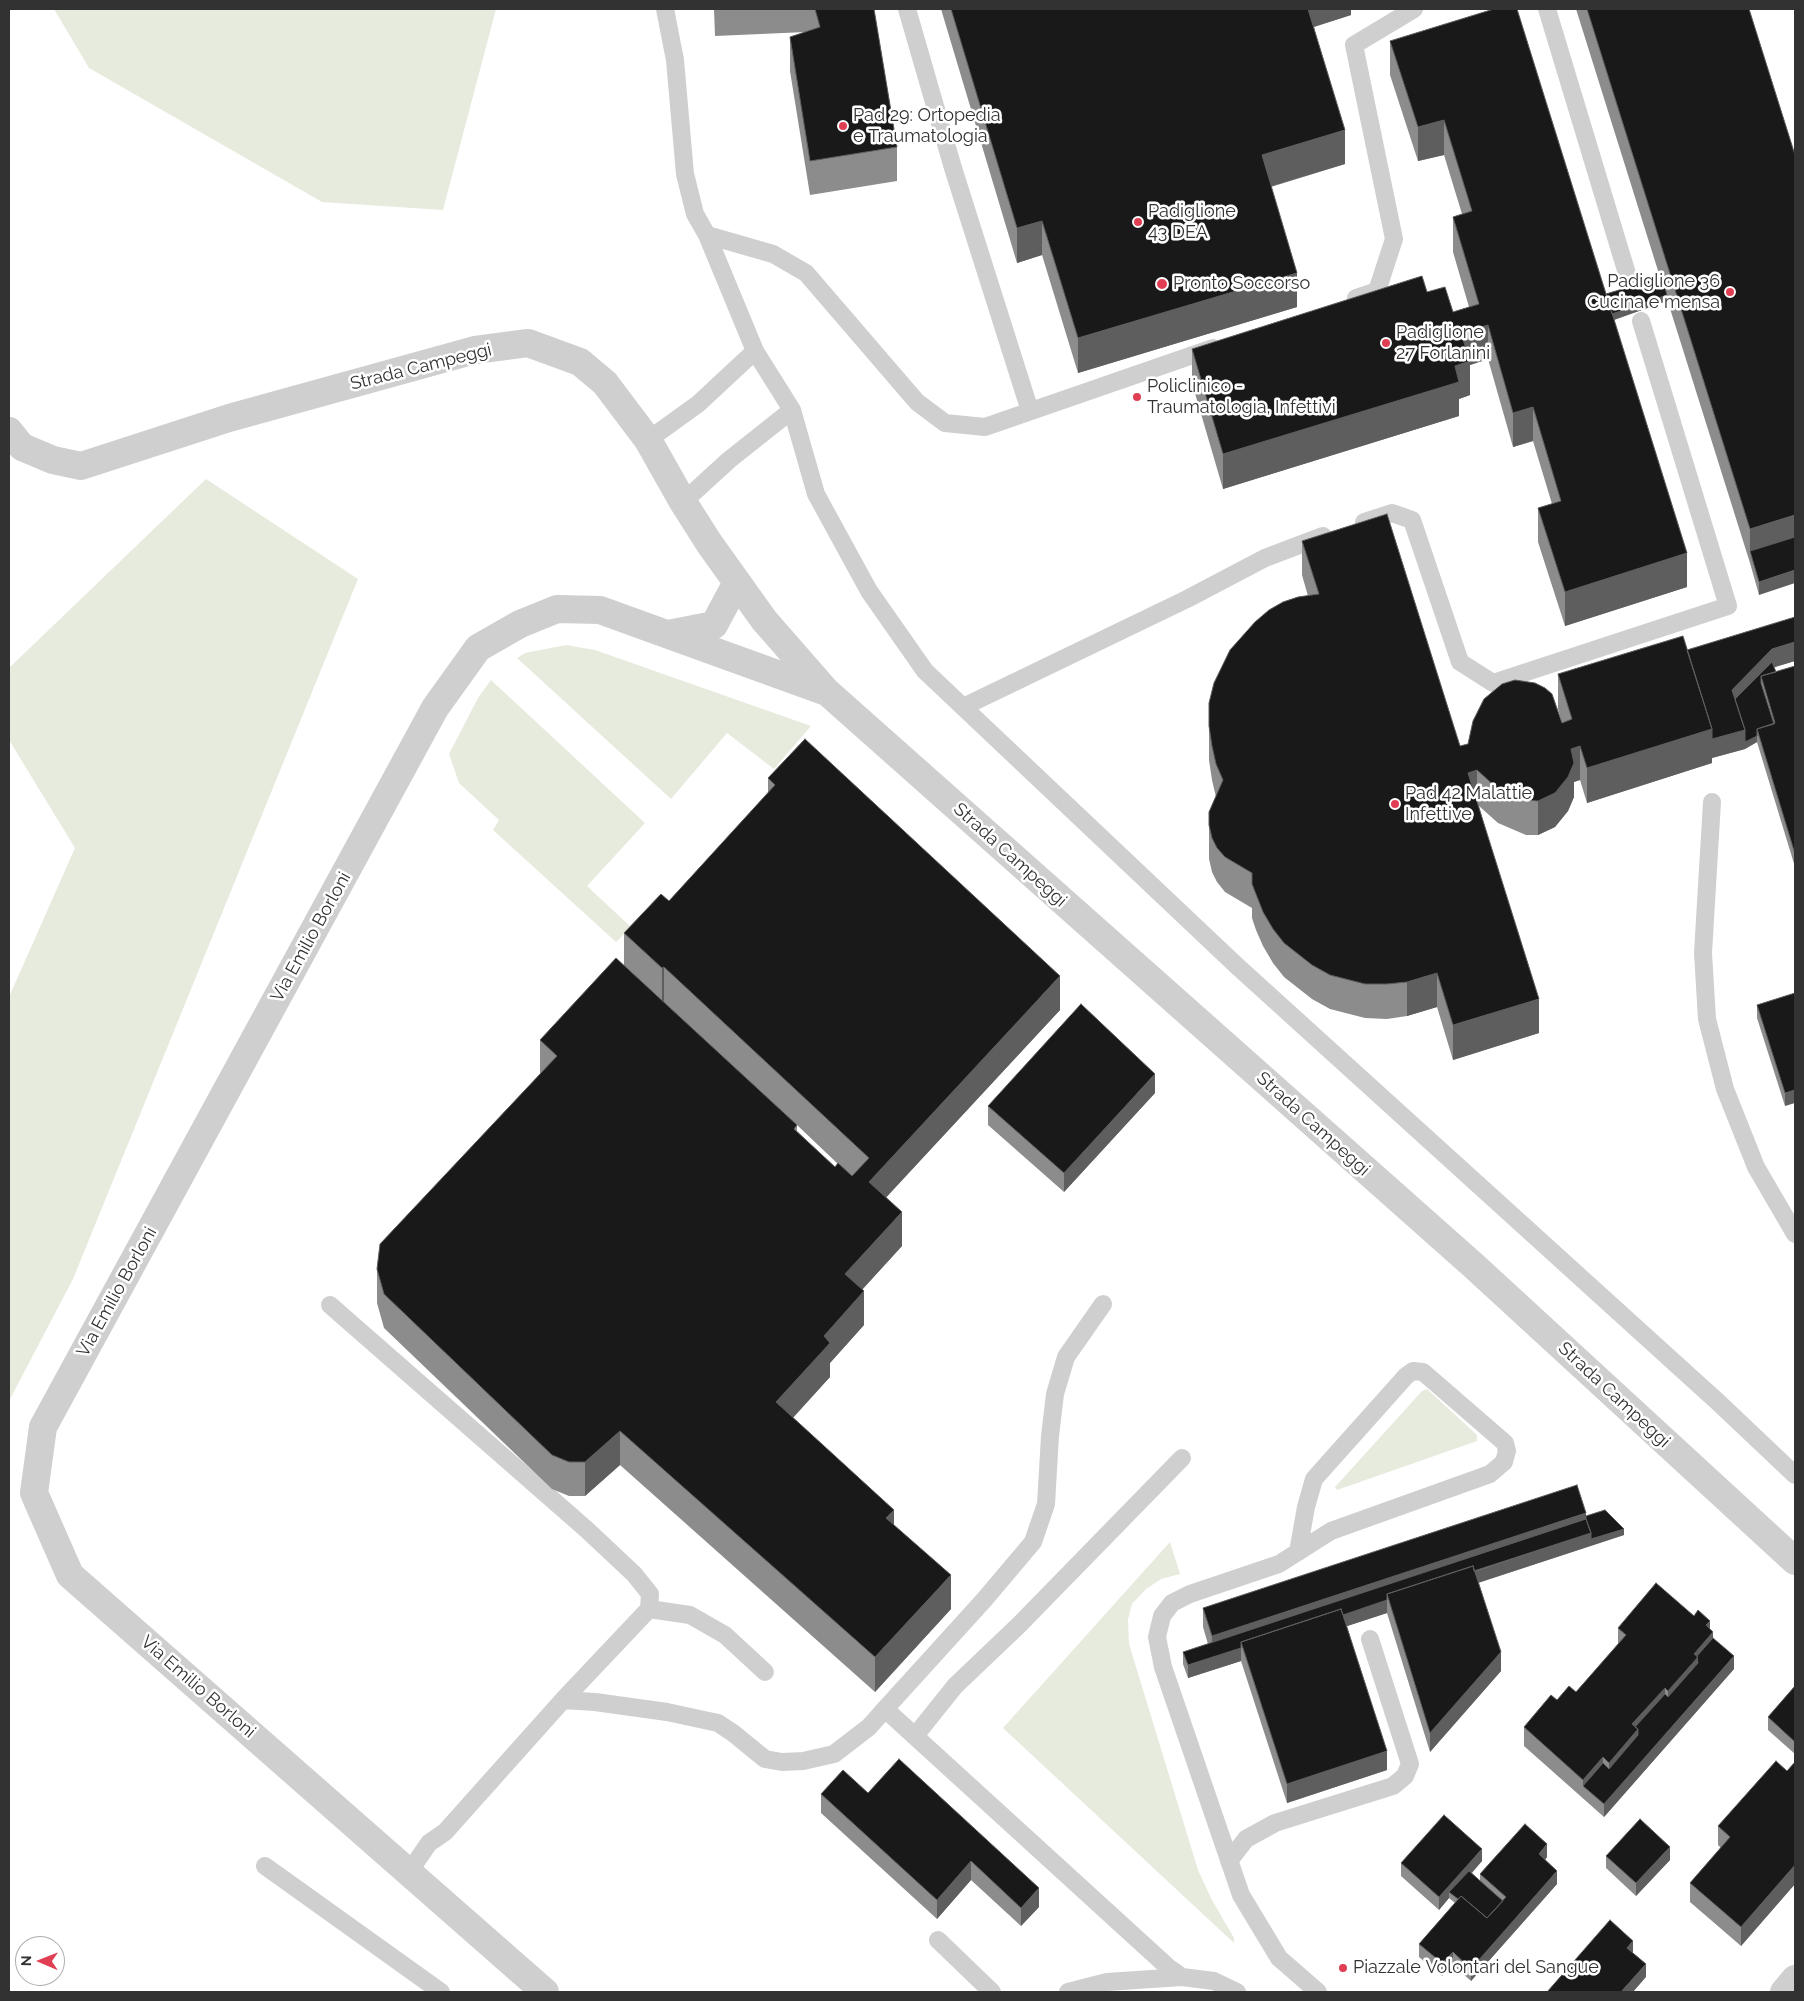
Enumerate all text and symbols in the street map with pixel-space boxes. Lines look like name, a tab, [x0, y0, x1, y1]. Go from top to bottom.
place label: Pad 29: Ortopedia e Traumatologia	[853, 105, 1001, 148]
marker: Pad 29: Ortopedia e Traumatologia	[837, 120, 849, 132]
place label: Padiglione 43 DEA	[1148, 201, 1236, 243]
marker: Padiglione 43 DEA	[1132, 216, 1144, 228]
place label: Padiglione 36 Cucina e mensa	[1587, 271, 1720, 314]
place label: Pronto Soccorso	[1173, 273, 1310, 295]
marker: Pronto Soccorso	[1155, 277, 1169, 291]
marker: Padiglione 36 Cucina e mensa	[1724, 286, 1736, 298]
place label: Padiglione 27 Forlanini	[1396, 322, 1490, 364]
marker: Padiglione 27 Forlanini	[1380, 337, 1392, 349]
street label: Strada Campeggi	[348, 339, 494, 395]
place label: Policlinico - Traumatologia, Infettivi	[1147, 376, 1336, 418]
marker: Policlinico - Traumatologia, Infettivi	[1131, 391, 1143, 403]
place label: Pad 42 Malattie Infettive	[1405, 783, 1532, 826]
street label: Strada Campeggi	[949, 798, 1071, 912]
marker: Pad 42 Malattie Infettive	[1389, 798, 1401, 810]
street label: Via Emilio Borloni	[266, 868, 356, 1006]
street label: Strada Campeggi	[1252, 1067, 1374, 1181]
street label: Via Emilio Borloni	[72, 1223, 162, 1361]
street label: Strada Campeggi	[1554, 1338, 1674, 1452]
street label: Via Emilio Borloni	[136, 1631, 260, 1743]
north arrow	[15, 1936, 65, 1986]
text: N	[18, 1955, 34, 1966]
place label: Piazzale Volontari del Sangue	[1353, 1957, 1599, 1979]
marker: Piazzale Volontari del Sangue	[1337, 1962, 1349, 1974]

